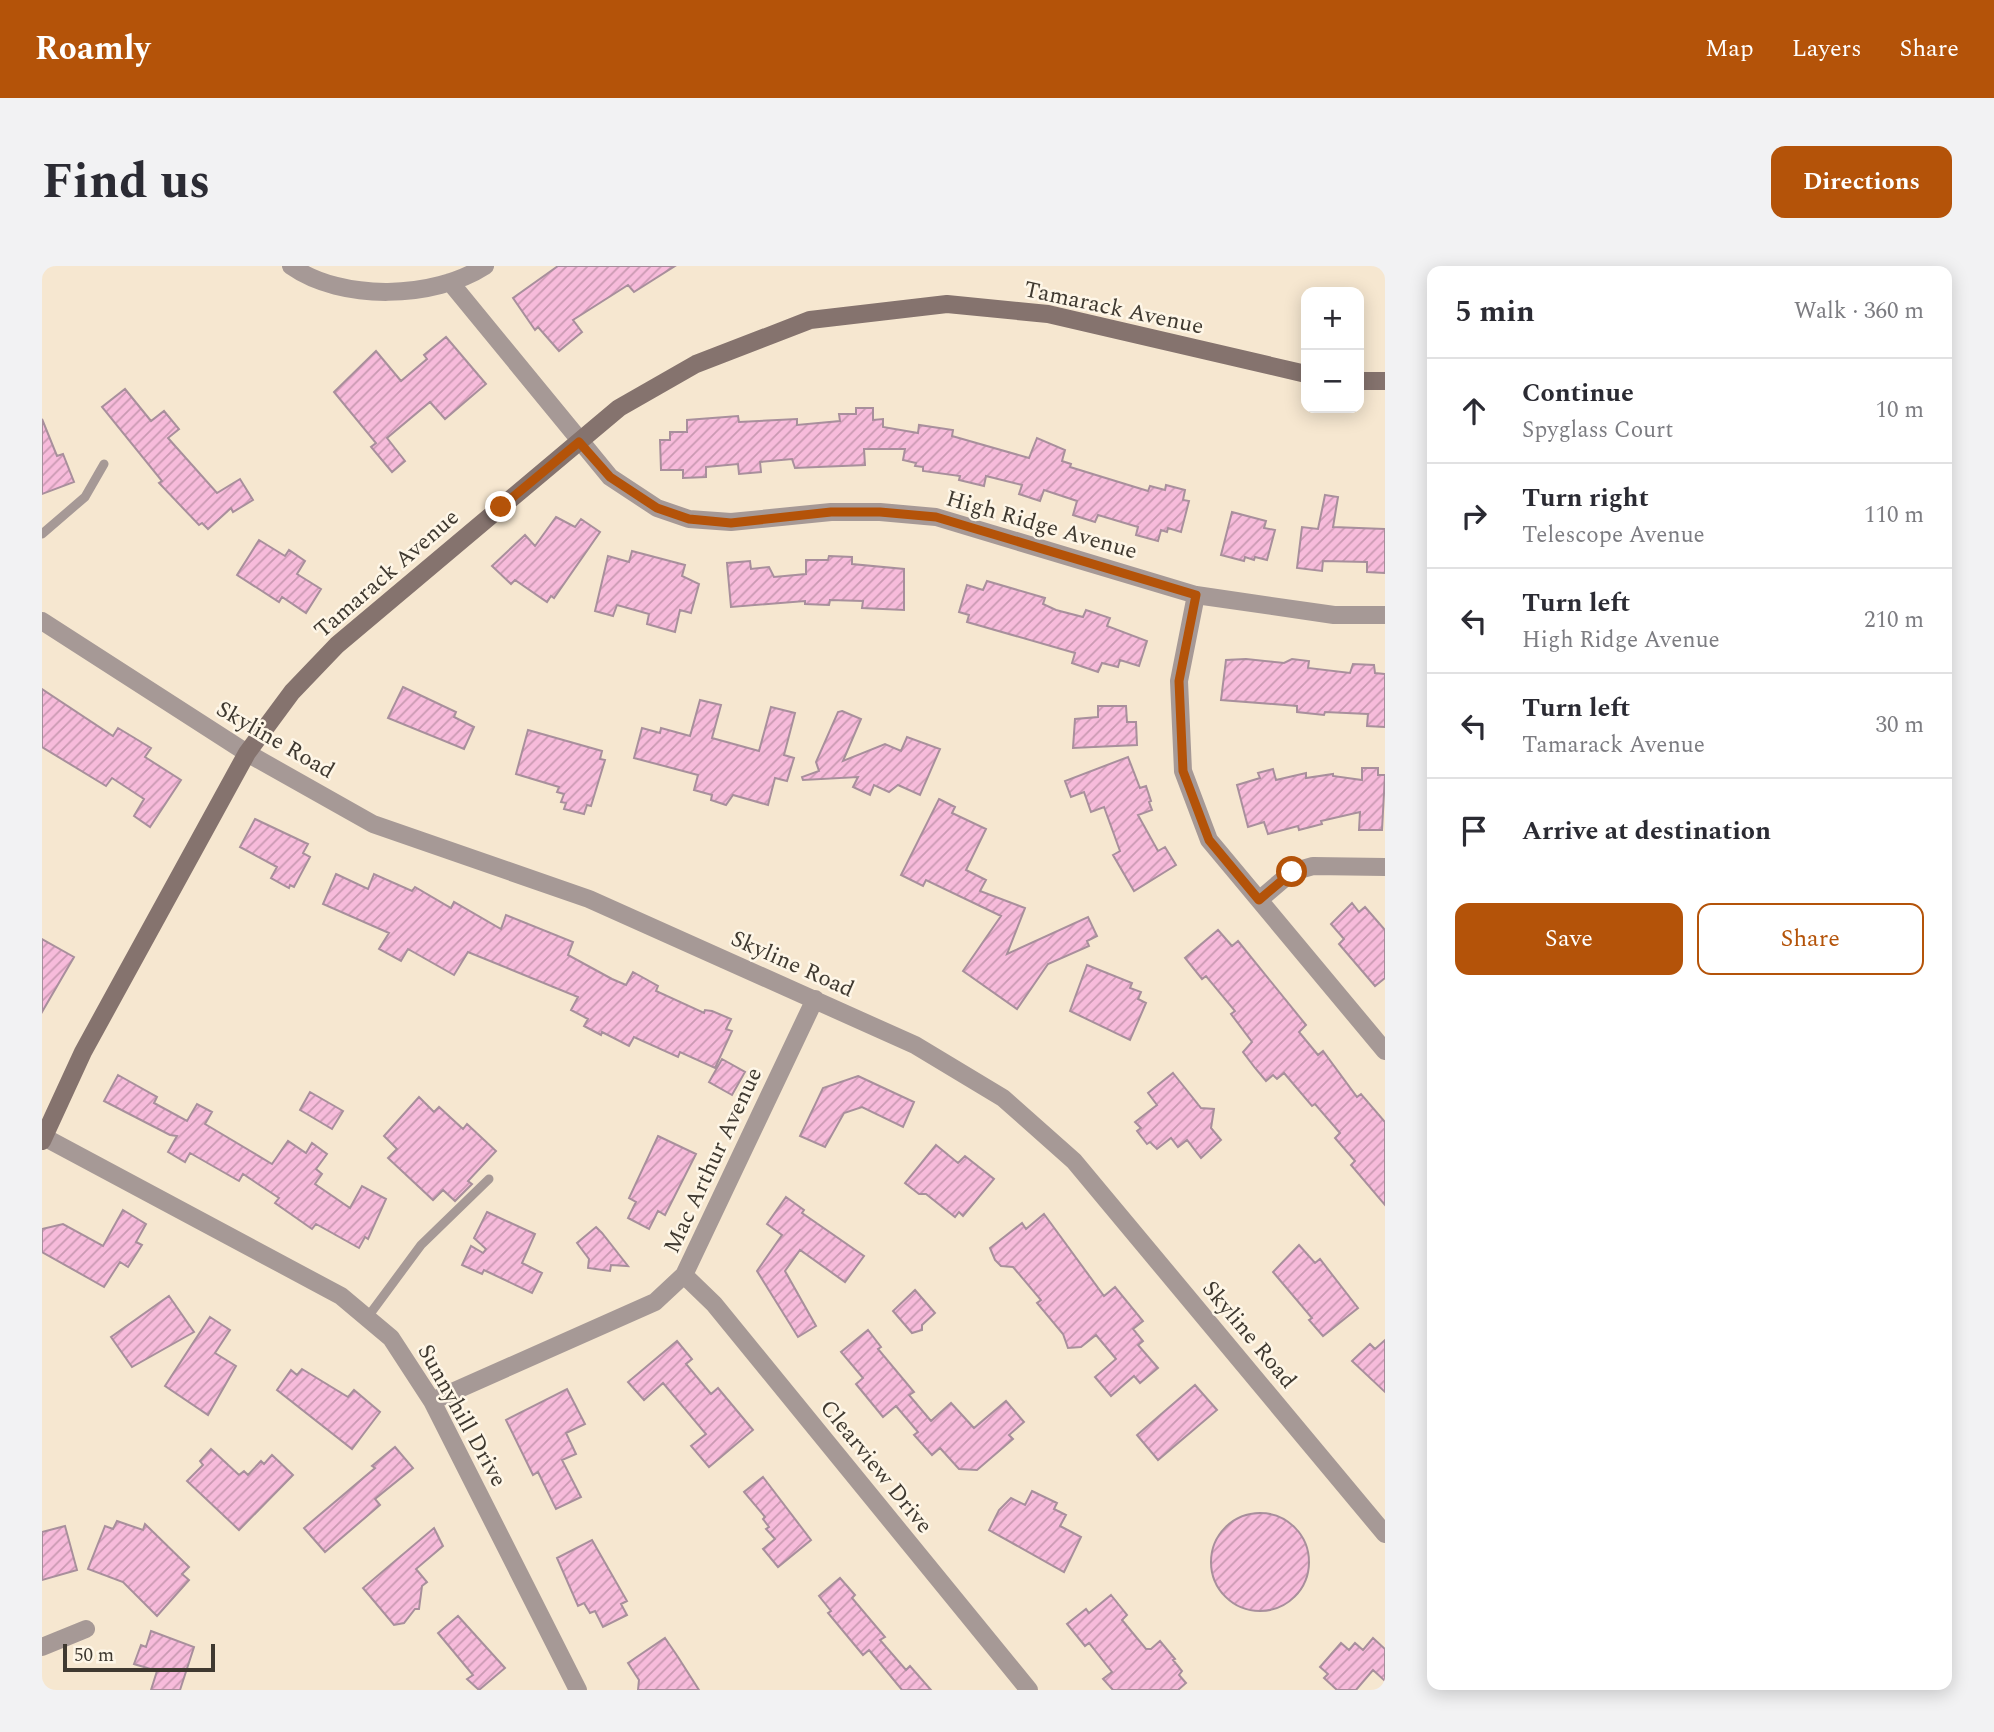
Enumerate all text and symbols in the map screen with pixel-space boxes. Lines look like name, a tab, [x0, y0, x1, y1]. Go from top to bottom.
text: Roamly	[35, 24, 150, 74]
text: Map	[1705, 31, 1754, 67]
text: Layers	[1792, 31, 1862, 67]
text: Share	[1900, 31, 1959, 67]
text: Find us	[42, 145, 210, 220]
button: Directions	[1771, 146, 1952, 218]
street label: Tamarack Avenue	[1021, 272, 1207, 345]
map controls	[1301, 287, 1364, 413]
button: +	[1301, 287, 1364, 350]
text: 5 min	[1455, 289, 1535, 335]
text: Walk · 360 m	[1794, 294, 1924, 329]
button: −	[1301, 350, 1364, 413]
text: Continue	[1522, 373, 1634, 413]
icon: ahead	[1455, 392, 1493, 430]
text: 10 m	[1875, 393, 1924, 428]
text: Spyglass Court	[1522, 413, 1673, 448]
text: Turn right	[1522, 478, 1649, 518]
street label: High Ridge Avenue	[942, 481, 1141, 570]
route end	[485, 491, 516, 522]
icon: right	[1455, 497, 1493, 535]
text: 110 m	[1864, 498, 1924, 533]
street label: Tamarack Avenue	[306, 501, 467, 647]
text: Telescope Avenue	[1522, 518, 1705, 553]
text: Turn left	[1522, 583, 1630, 623]
icon: left	[1455, 602, 1493, 640]
text: 210 m	[1864, 603, 1924, 638]
text: High Ridge Avenue	[1522, 623, 1720, 658]
text: Turn left	[1522, 688, 1630, 728]
street label: Skyline Road	[209, 692, 341, 789]
icon: left	[1455, 707, 1493, 745]
text: 30 m	[1875, 708, 1924, 743]
text: Tamarack Avenue	[1522, 728, 1705, 763]
text: Arrive at destination	[1522, 811, 1771, 851]
icon: arrive	[1455, 812, 1493, 850]
route start	[1276, 856, 1307, 887]
button: Save	[1455, 903, 1683, 975]
button: Share	[1697, 903, 1924, 975]
street label: Skyline Road	[725, 922, 860, 1007]
street label: Mac Arthur Avenue	[655, 1062, 772, 1259]
street label: Skyline Road	[1193, 1273, 1305, 1397]
street label: Sunnyhill Drive	[408, 1338, 515, 1494]
street label: Clearview Drive	[811, 1392, 941, 1542]
scale bar	[63, 1641, 215, 1673]
text: 50 m	[74, 1641, 114, 1670]

